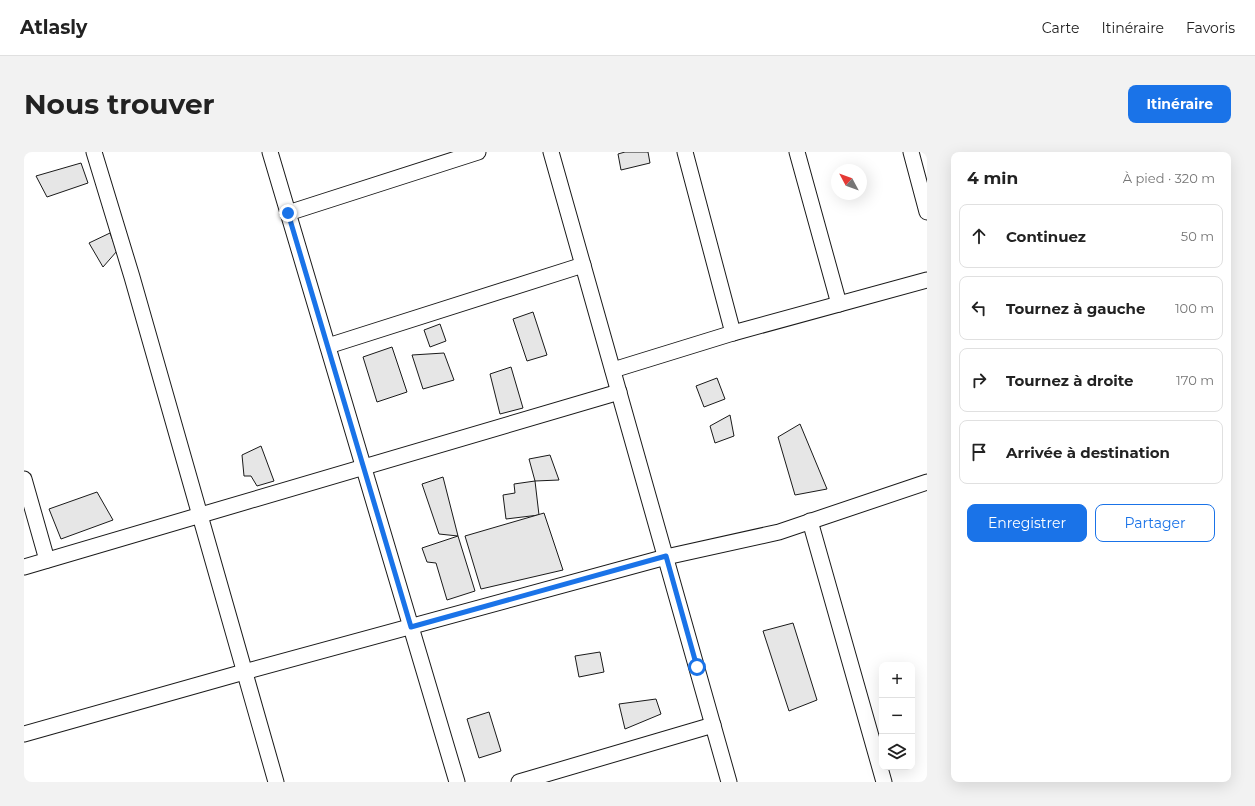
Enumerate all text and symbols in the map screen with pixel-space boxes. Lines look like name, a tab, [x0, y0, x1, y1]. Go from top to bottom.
text: Atlasly	[20, 16, 87, 39]
text: Carte	[1042, 19, 1079, 37]
text: Itinéraire	[1101, 19, 1164, 37]
text: Favoris	[1186, 19, 1235, 37]
button: Itinéraire	[1128, 85, 1231, 123]
text: Nous trouver	[24, 87, 215, 121]
north arrow	[831, 164, 867, 200]
text: 4 min	[967, 168, 1018, 188]
text: À pied · 320 m	[1123, 170, 1215, 186]
route end	[279, 204, 297, 222]
icon: ahead	[968, 225, 990, 247]
text: Continuez	[1006, 227, 1086, 246]
text: 50 m	[1181, 228, 1214, 244]
icon: left	[968, 297, 990, 319]
text: Tournez à gauche	[1006, 299, 1145, 318]
text: 100 m	[1175, 300, 1214, 316]
icon: right	[968, 369, 990, 391]
text: Tournez à droite	[1006, 371, 1134, 390]
text: 170 m	[1176, 372, 1214, 388]
icon: arrive	[968, 441, 990, 463]
text: Arrivée à destination	[1006, 443, 1170, 462]
button: Enregistrer	[967, 504, 1087, 542]
button: Partager	[1095, 504, 1215, 542]
route start	[688, 658, 706, 676]
map controls	[879, 662, 915, 770]
button: +	[879, 662, 915, 698]
button: −	[879, 698, 915, 734]
button: layers	[879, 734, 915, 770]

